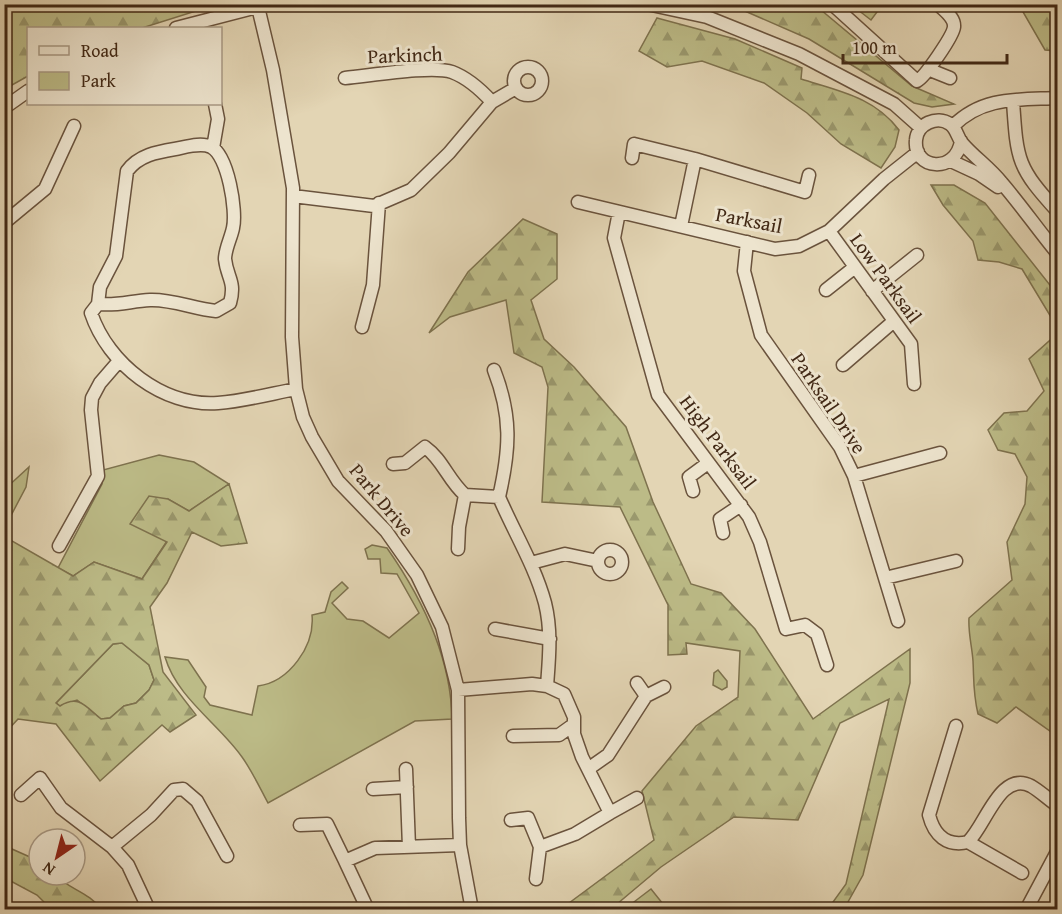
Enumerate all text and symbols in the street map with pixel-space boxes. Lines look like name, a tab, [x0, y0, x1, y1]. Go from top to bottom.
legend	[27, 27, 222, 105]
scale bar	[843, 27, 1006, 65]
text: 100 m	[852, 34, 897, 61]
text: Road	[81, 37, 119, 64]
street label: Parkinch	[367, 39, 443, 70]
text: Park	[81, 67, 117, 94]
street label: Parksail	[713, 199, 785, 240]
street label: Low Parksail	[844, 227, 929, 329]
street label: Parksail Drive	[785, 346, 874, 459]
street label: High Parksail	[673, 388, 764, 495]
street label: Park Drive	[343, 457, 422, 543]
north arrow	[27, 827, 87, 887]
text: N	[37, 856, 60, 882]

